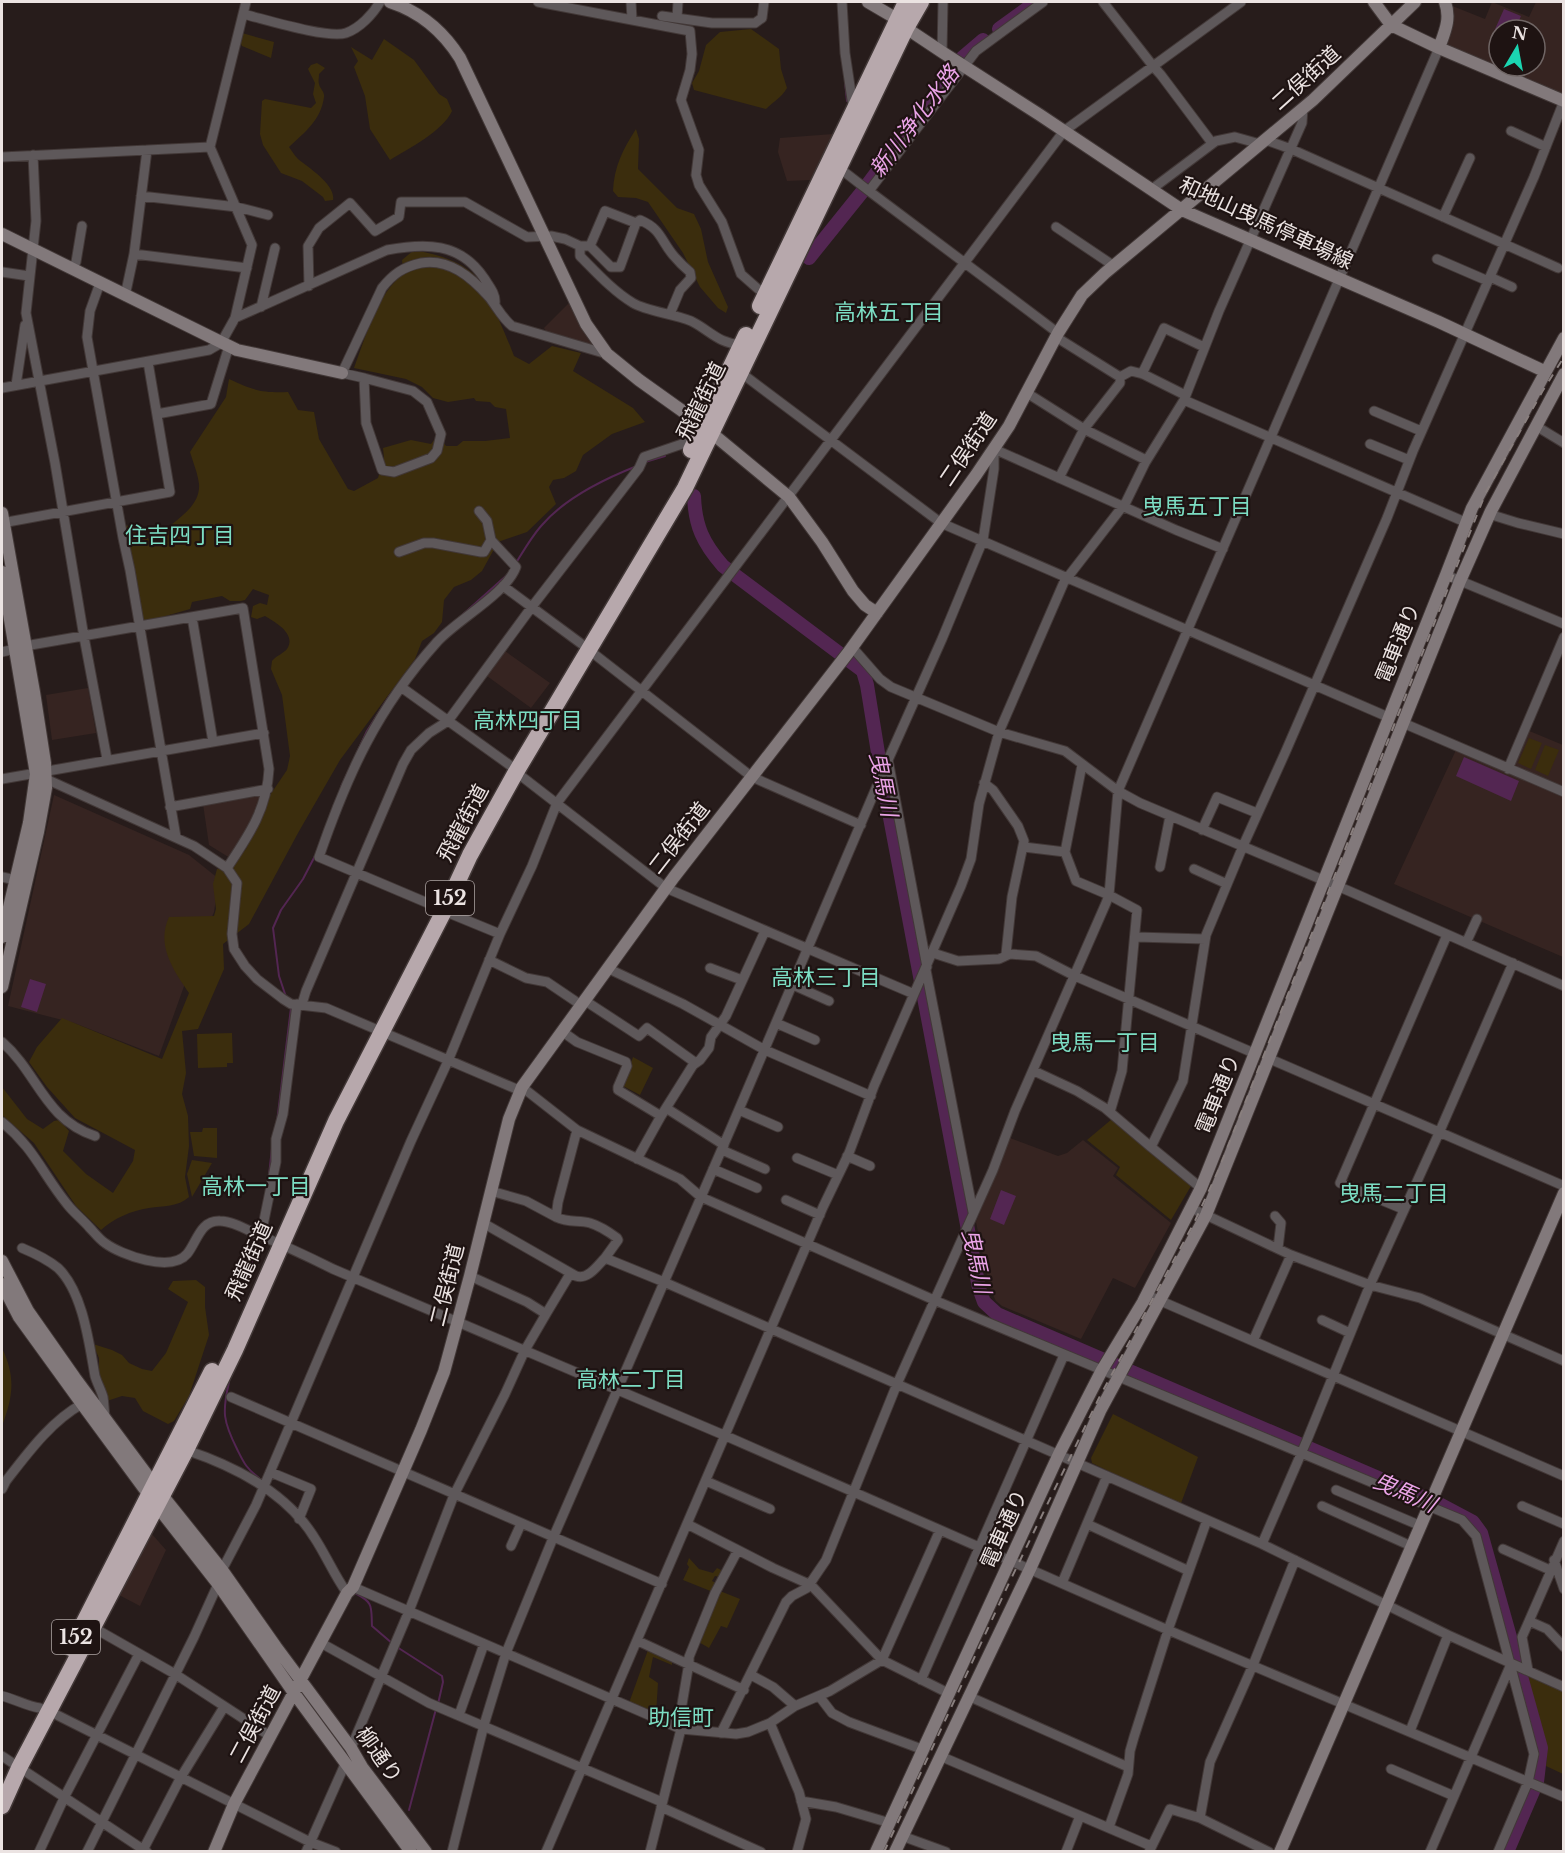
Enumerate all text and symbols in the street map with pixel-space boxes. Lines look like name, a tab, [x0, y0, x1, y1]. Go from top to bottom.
north arrow	[1487, 18, 1547, 78]
text: N	[1510, 22, 1529, 44]
street label: 二俣街道	[1266, 40, 1346, 116]
water label: 新川浄化水路	[864, 59, 966, 182]
street label: 和地山曳馬停車場線	[1175, 171, 1357, 275]
district label: 高林五丁目	[834, 299, 944, 326]
street label: 飛龍街道	[671, 358, 731, 444]
street label: 二俣街道	[934, 407, 1002, 491]
district label: 曳馬五丁目	[1142, 493, 1252, 520]
district label: 住吉四丁目	[125, 522, 235, 549]
street label: 電車通り	[1370, 599, 1426, 687]
district label: 高林四丁目	[473, 707, 583, 734]
water label: 曳馬川	[864, 749, 903, 821]
street label: 飛龍街道	[432, 780, 494, 866]
street label: 二俣街道	[643, 797, 715, 879]
road number: 152	[426, 881, 474, 915]
district label: 高林三丁目	[771, 964, 881, 991]
district label: 曳馬一丁目	[1050, 1029, 1160, 1056]
street label: 電車通り	[1190, 1050, 1246, 1138]
district label: 高林一丁目	[201, 1173, 311, 1200]
district label: 曳馬二丁目	[1339, 1180, 1449, 1207]
street label: 飛龍街道	[220, 1217, 278, 1305]
water label: 曳馬川	[956, 1226, 997, 1298]
street label: 二俣街道	[424, 1241, 470, 1329]
district label: 高林二丁目	[576, 1366, 686, 1393]
water label: 曳馬川	[1369, 1467, 1442, 1519]
street label: 電車通り	[975, 1485, 1033, 1573]
road number: 152	[52, 1620, 100, 1654]
street label: 二俣街道	[224, 1681, 286, 1767]
district label: 助信町	[648, 1704, 714, 1731]
street label: 柳通り	[350, 1722, 408, 1788]

